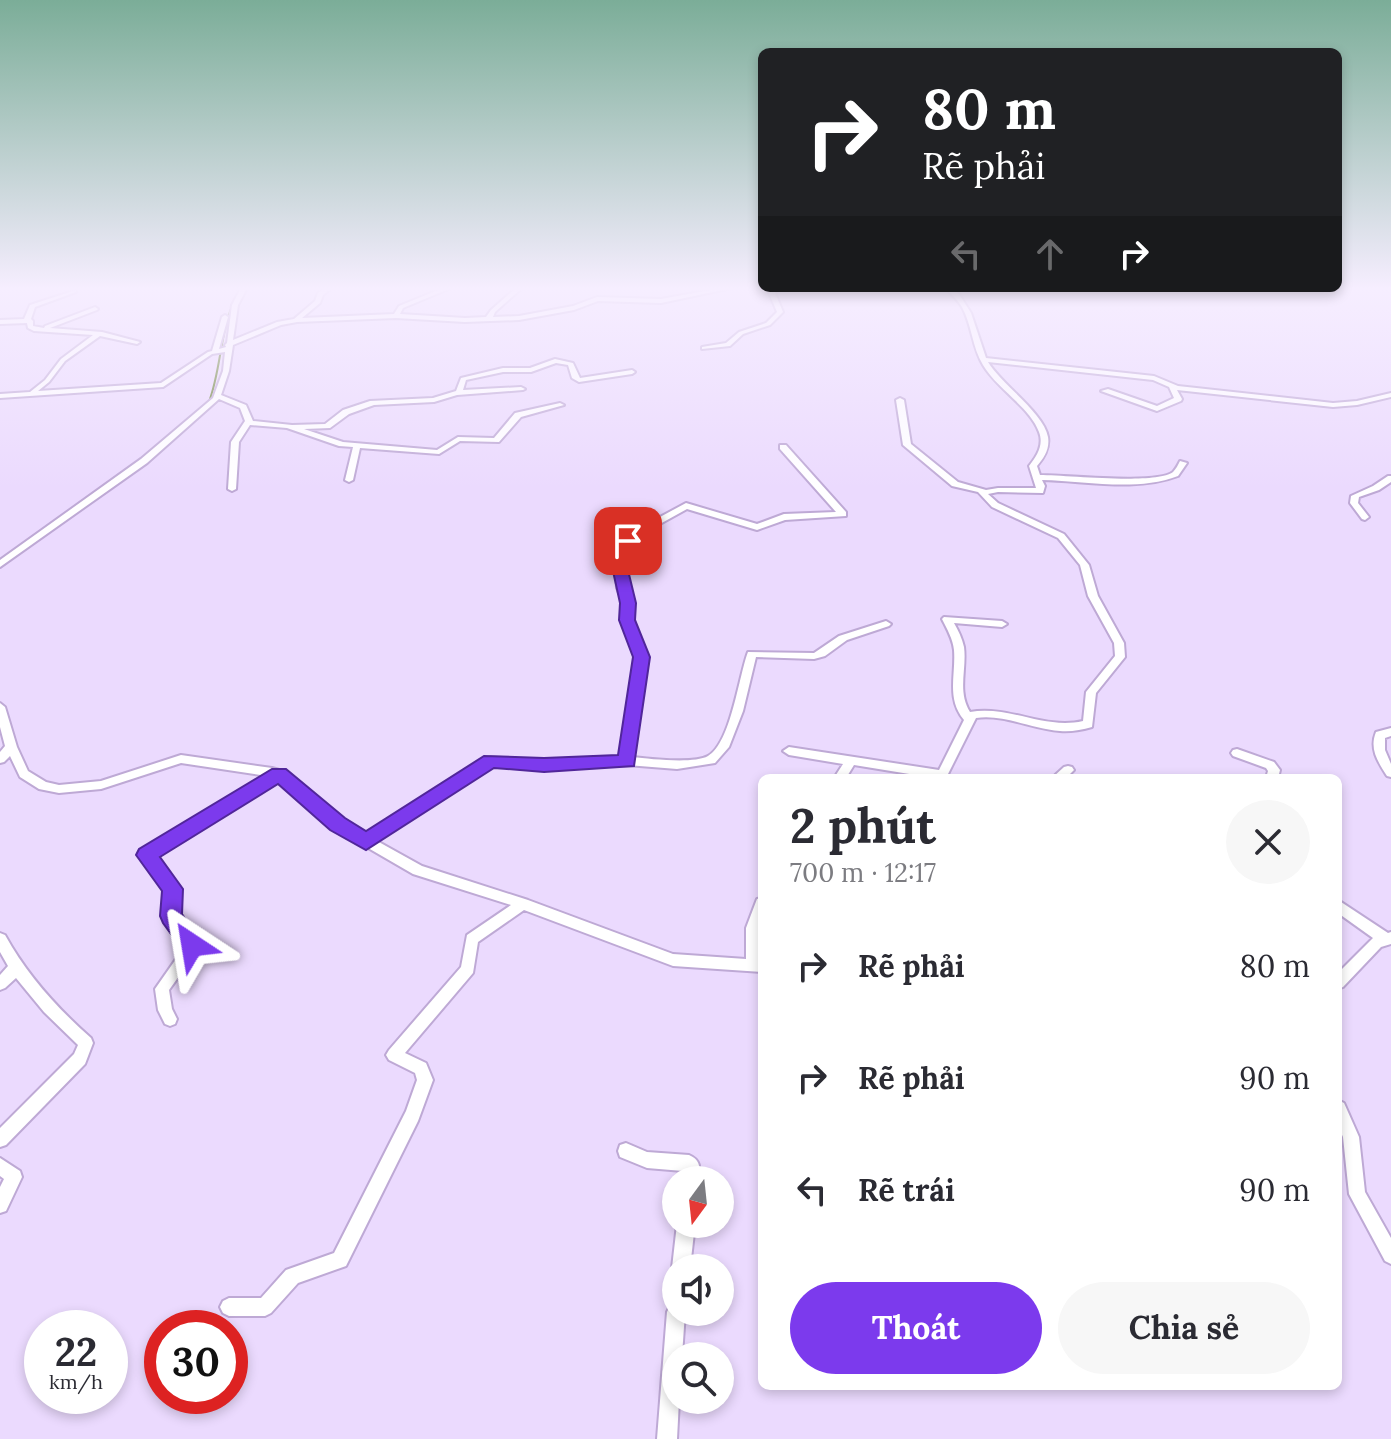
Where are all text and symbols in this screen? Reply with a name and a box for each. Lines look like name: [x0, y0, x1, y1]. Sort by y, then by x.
text: 80 m: [922, 73, 1056, 144]
icon: right: [790, 80, 894, 184]
text: Rẽ phải: [922, 143, 1045, 189]
icon: left: [944, 232, 988, 276]
icon: ahead: [1028, 232, 1072, 276]
icon: right: [1112, 232, 1156, 276]
pin: [594, 507, 662, 575]
icon: arrive: [606, 519, 650, 563]
text: 2 phút: [790, 795, 936, 856]
button: close: [1226, 800, 1310, 884]
text: 700 m · 12:17: [790, 856, 936, 889]
position arrow: [150, 903, 234, 987]
icon: right: [790, 944, 834, 988]
text: Rẽ phải: [858, 947, 965, 985]
text: 80 m: [1240, 947, 1310, 985]
icon: right: [790, 1056, 834, 1100]
text: Rẽ phải: [858, 1059, 965, 1097]
text: 90 m: [1239, 1059, 1310, 1097]
north arrow: [662, 1166, 734, 1238]
map controls: [662, 1166, 734, 1414]
icon: left: [790, 1168, 834, 1212]
text: Rẽ trái: [858, 1171, 955, 1209]
text: 90 m: [1239, 1171, 1310, 1209]
button: sound: [662, 1254, 734, 1326]
button: Thoát: [790, 1282, 1042, 1374]
button: Chia sẻ: [1058, 1282, 1310, 1374]
speed limit sign: 30: [144, 1310, 248, 1414]
text: 22: [55, 1326, 97, 1377]
button: search: [662, 1342, 734, 1414]
text: km/h: [49, 1369, 103, 1394]

